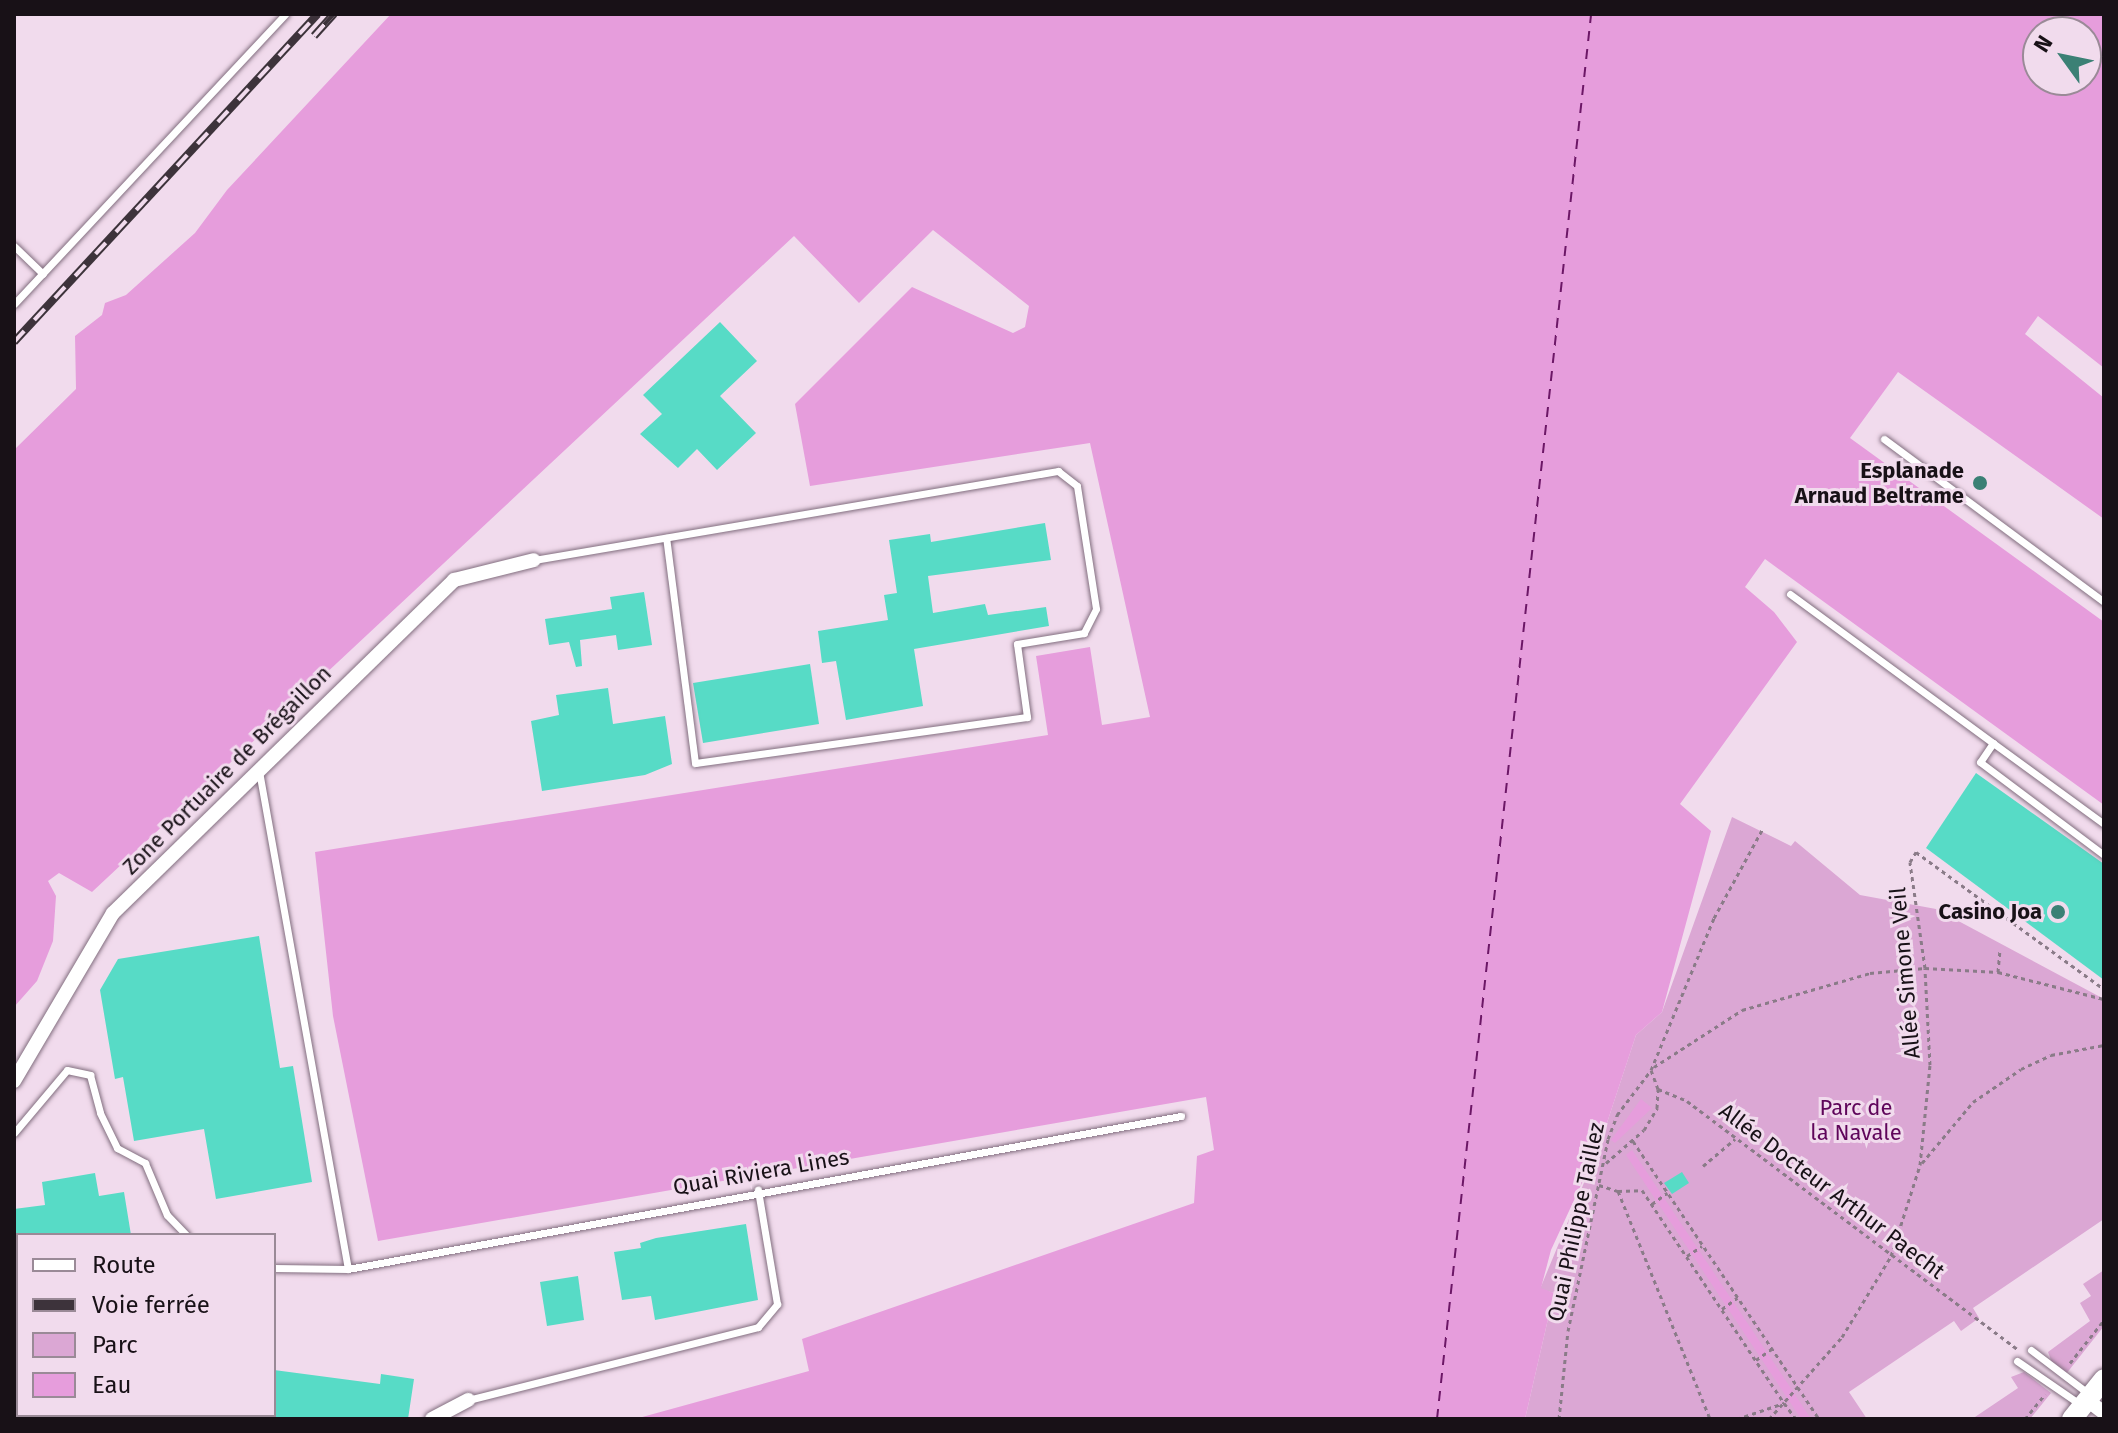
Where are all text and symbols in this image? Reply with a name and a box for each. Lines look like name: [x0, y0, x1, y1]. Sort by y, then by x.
north arrow: [2022, 16, 2102, 96]
text: N: [2028, 30, 2058, 57]
place label: Esplanade Arnaud Beltrame: [1795, 457, 1964, 508]
marker: Esplanade Arnaud Beltrame: [1971, 474, 1989, 492]
street label: Zone Portuaire de Brégaillon: [117, 660, 337, 880]
street label: Allée Simone Veil: [1884, 886, 1926, 1060]
place label: Casino Joa: [1938, 899, 2042, 925]
marker: Casino Joa: [2049, 903, 2067, 921]
park label: Parc de la Navale: [1810, 1094, 1902, 1146]
street label: Allée Docteur Arthur Paecht: [1714, 1098, 1950, 1284]
street label: Quai Philippe Taillez: [1542, 1120, 1610, 1324]
street label: Quai Riviera Lines: [671, 1144, 851, 1200]
legend: [16, 1233, 276, 1417]
text: Route: [92, 1251, 156, 1279]
text: Voie ferrée: [92, 1291, 210, 1319]
text: Parc: [92, 1331, 138, 1359]
text: Eau: [92, 1371, 132, 1399]

